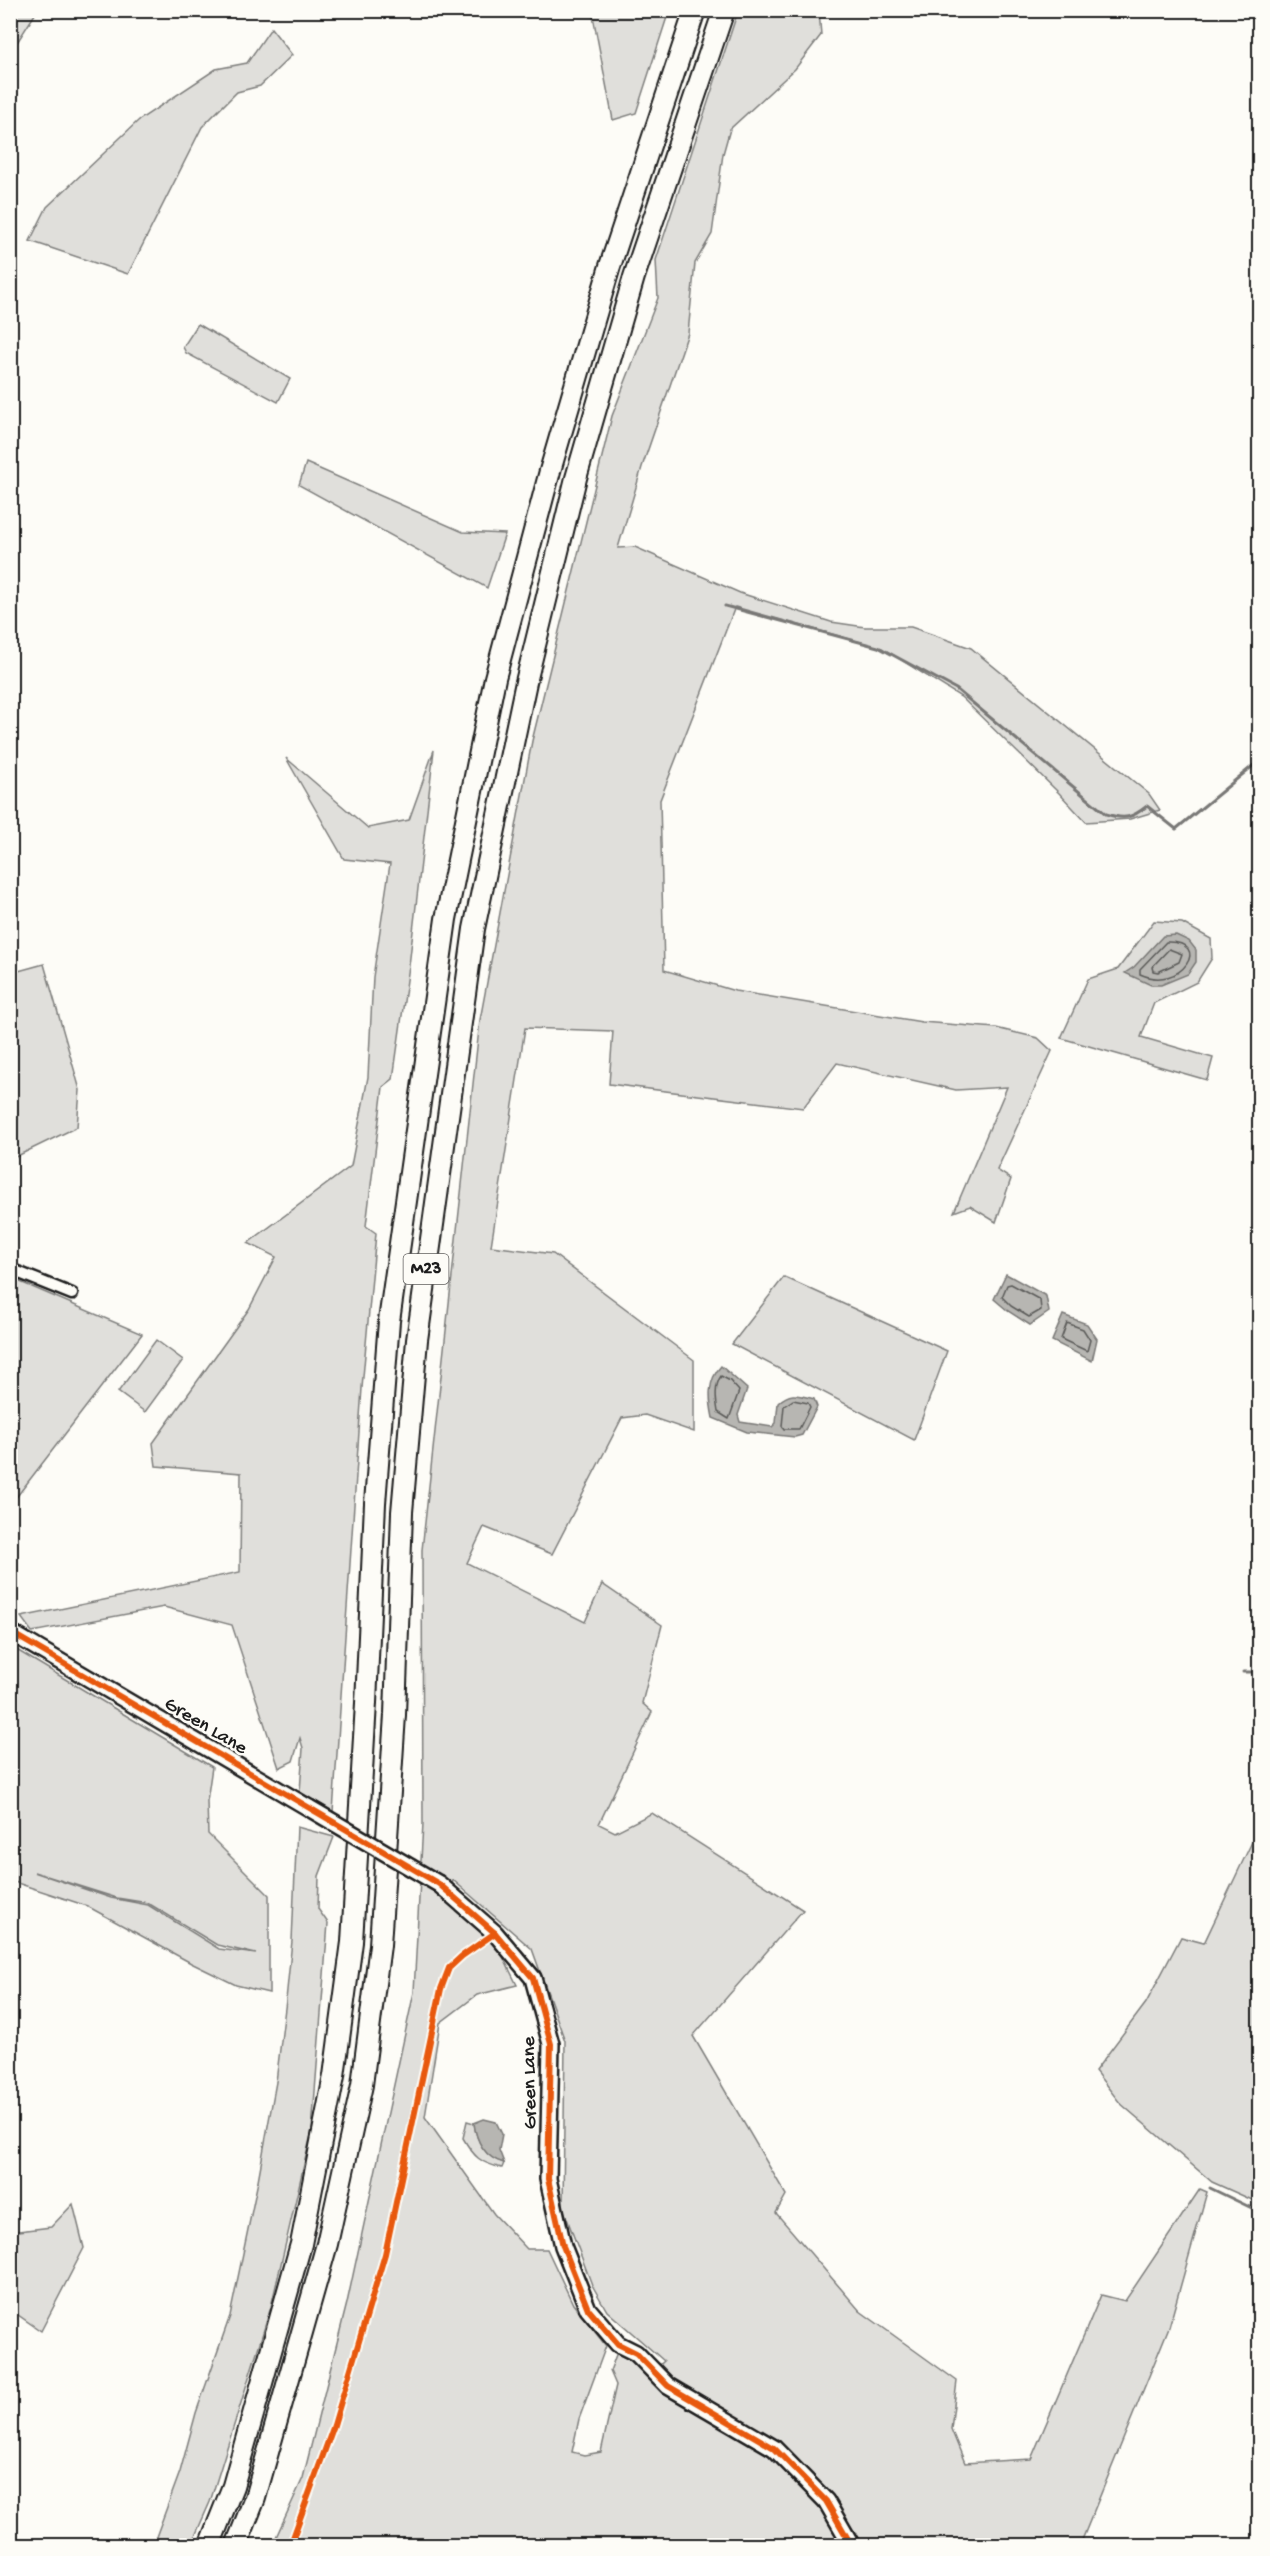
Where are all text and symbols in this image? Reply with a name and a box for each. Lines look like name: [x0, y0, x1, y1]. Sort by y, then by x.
road number: M23: [404, 1254, 448, 1284]
street label: Green Lane: [159, 1693, 251, 1761]
street label: Green Lane: [519, 2036, 543, 2130]

